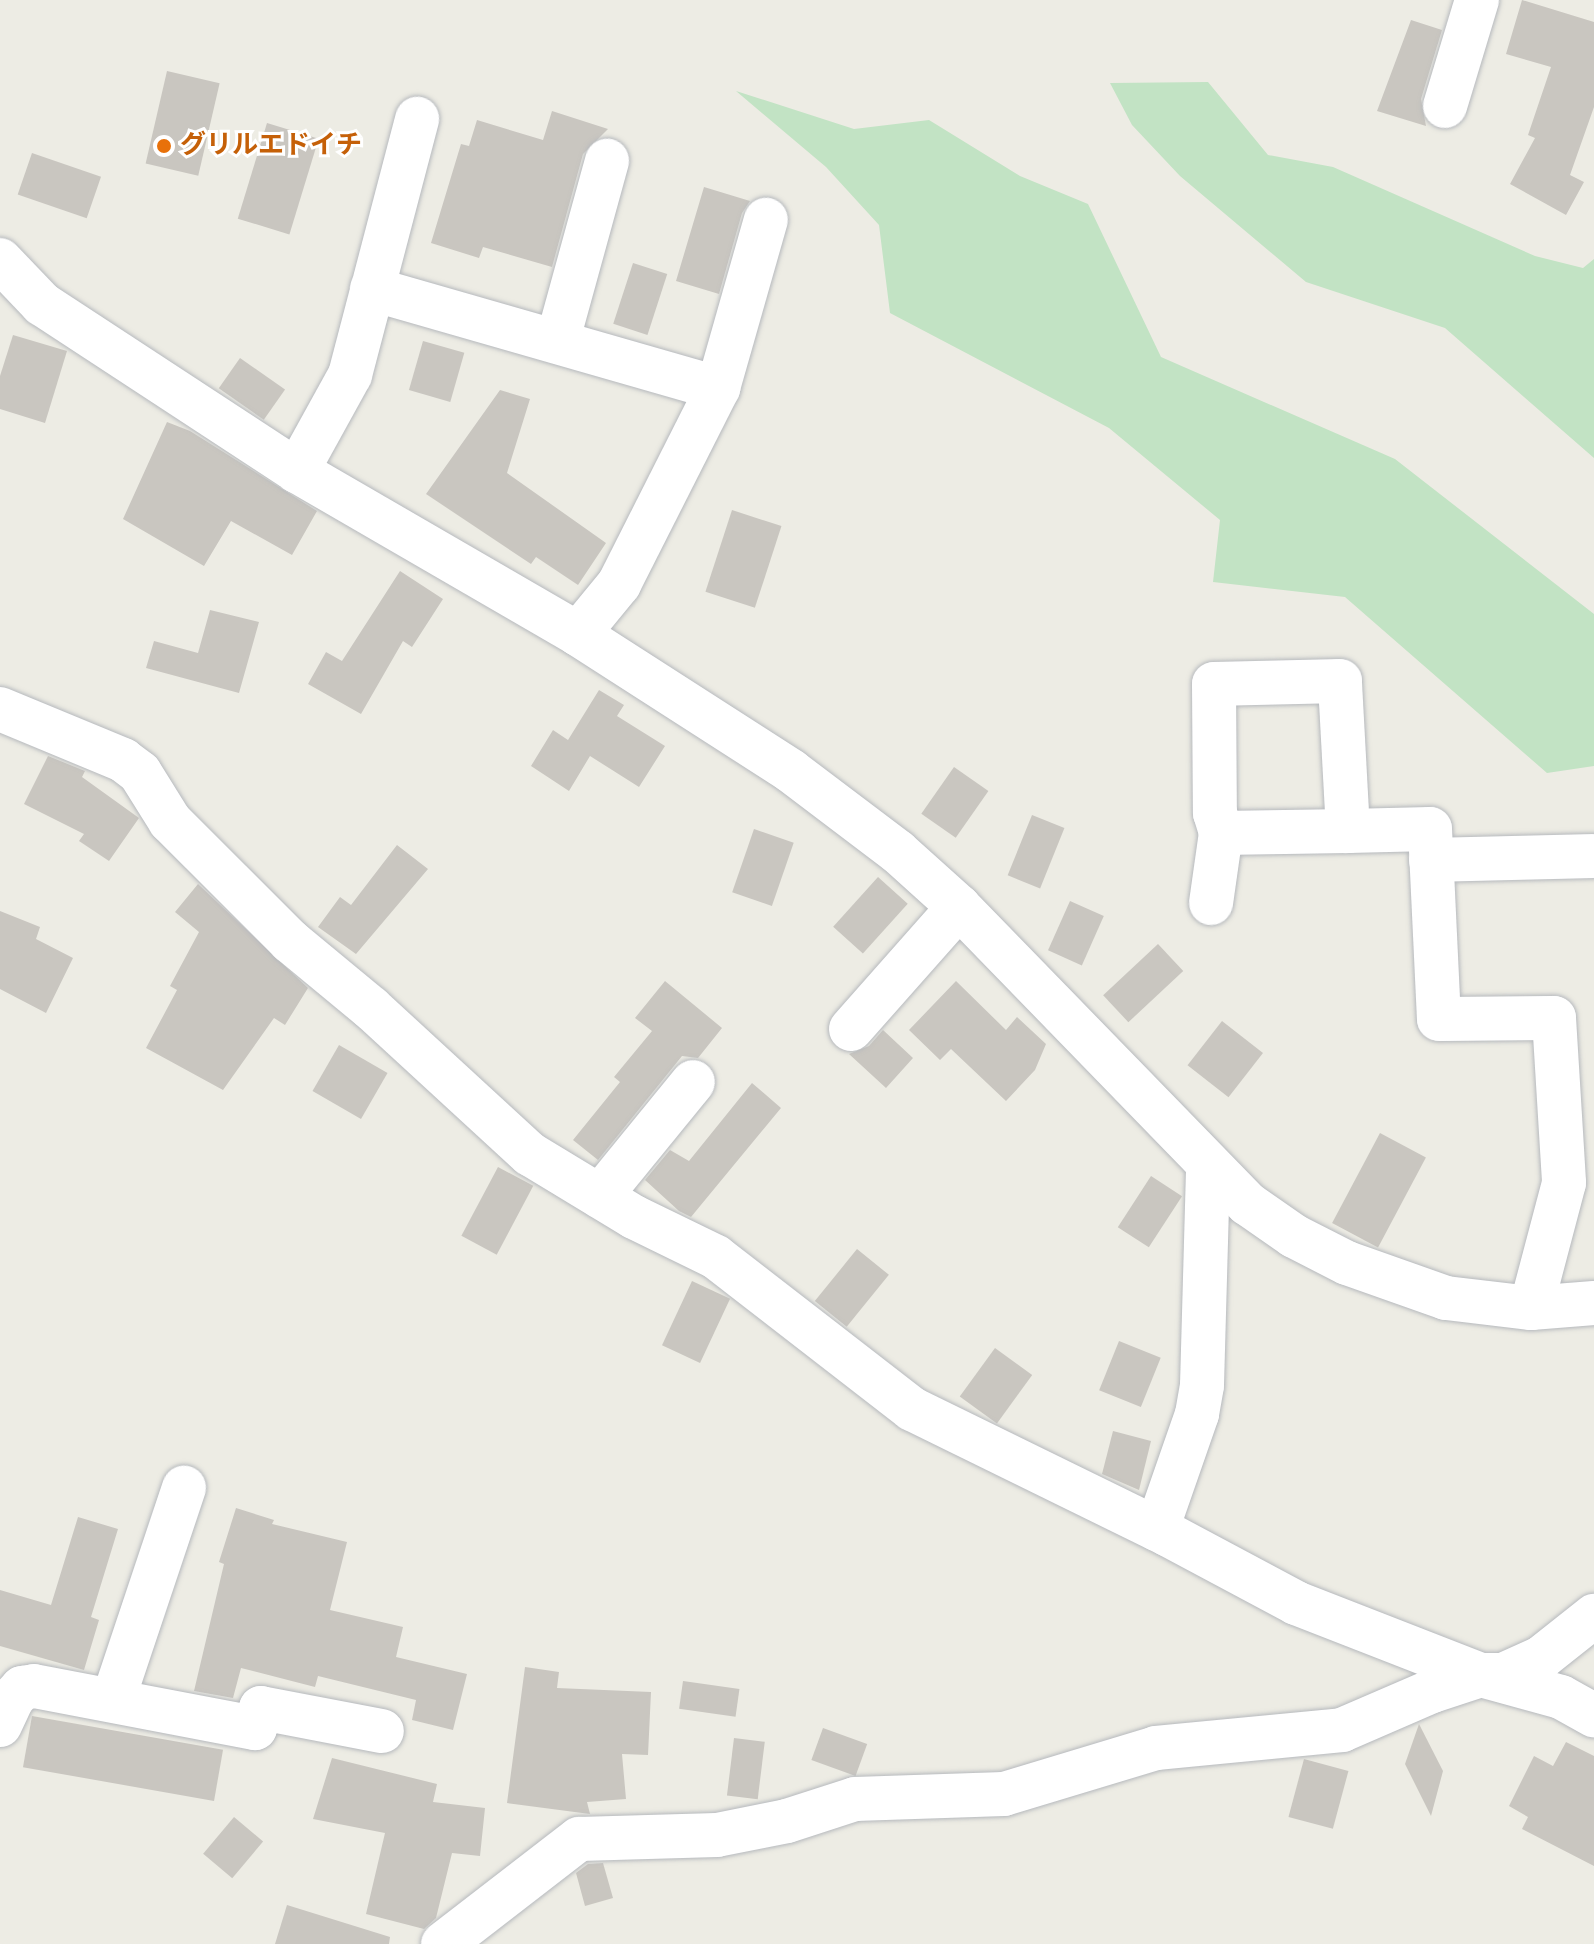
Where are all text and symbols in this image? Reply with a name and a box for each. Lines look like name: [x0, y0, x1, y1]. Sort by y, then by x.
place label: グリルエドイチ: [180, 130, 362, 162]
marker: グリルエドイチ: [155, 137, 173, 155]

